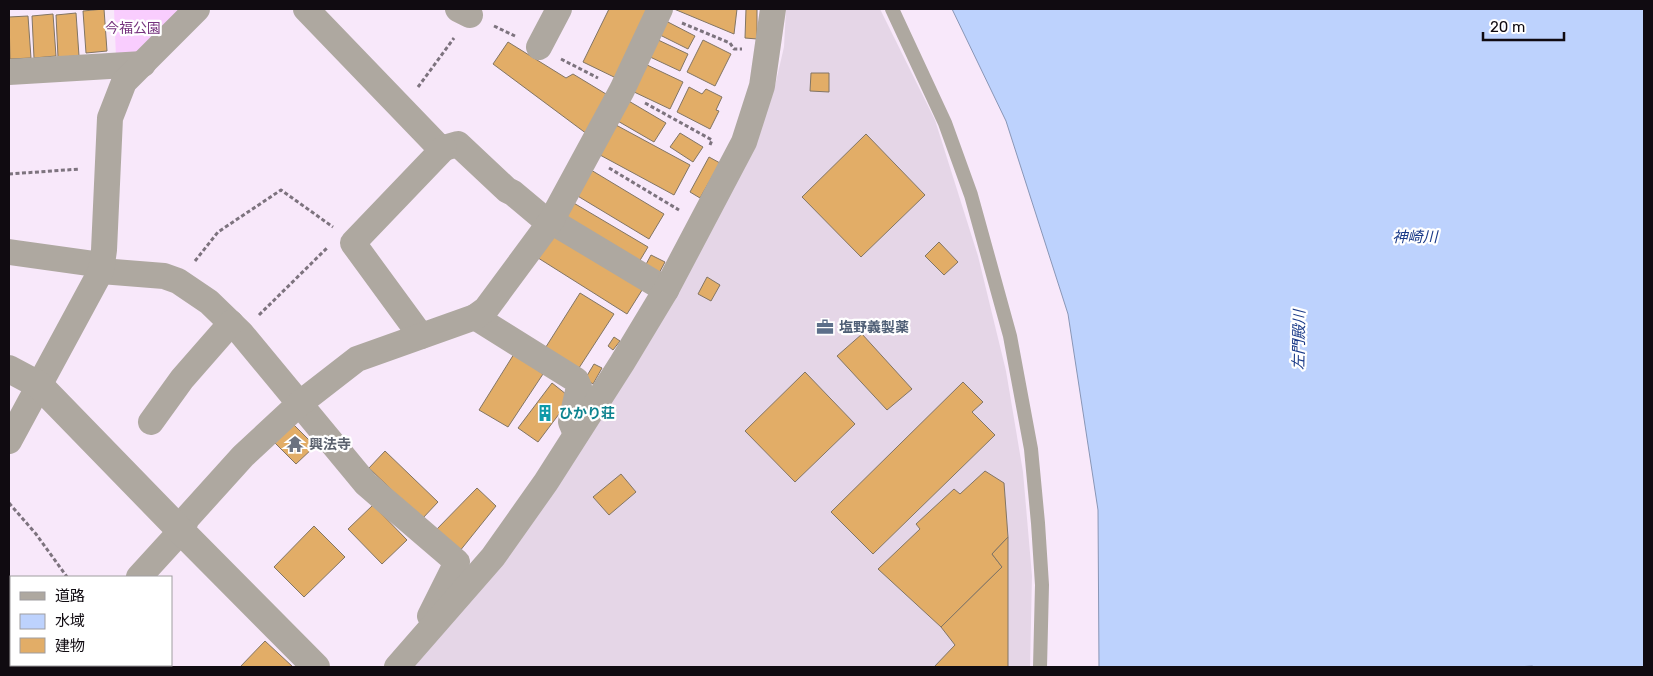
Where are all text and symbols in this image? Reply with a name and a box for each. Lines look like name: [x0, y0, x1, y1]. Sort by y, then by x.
scale bar: [1483, 10, 1564, 42]
text: 20 m: [1490, 18, 1525, 36]
park label: 今福公園: [105, 20, 161, 37]
water label: 神崎川: [1392, 228, 1439, 246]
water label: 左門殿川: [1289, 308, 1309, 370]
office icon: 塩野義製薬: [815, 317, 835, 337]
place label: 塩野義製薬: [839, 319, 909, 336]
building icon: ひかり荘: [535, 403, 555, 423]
place label: ひかり荘: [559, 405, 615, 422]
temple icon: 興法寺: [285, 434, 305, 454]
place label: 興法寺: [309, 436, 351, 453]
legend: [10, 576, 172, 666]
text: 道路: [55, 587, 85, 605]
text: 水域: [55, 612, 85, 630]
text: 建物: [55, 637, 85, 655]

